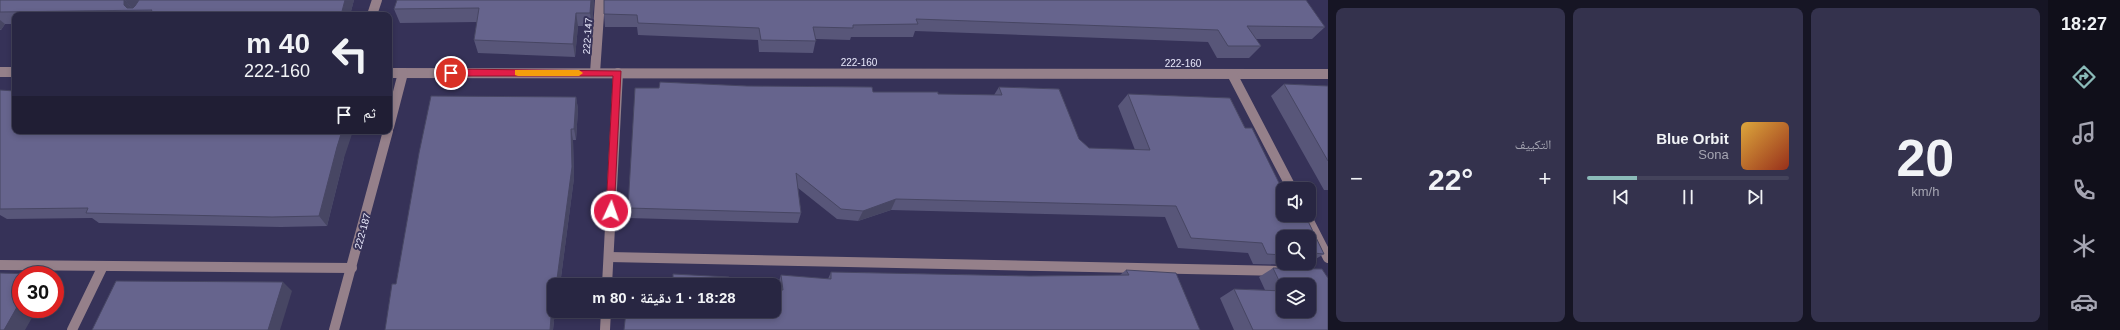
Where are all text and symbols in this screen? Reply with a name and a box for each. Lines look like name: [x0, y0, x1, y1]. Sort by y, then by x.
text: 18:27: [2061, 14, 2107, 34]
street label: 222-147: [581, 17, 594, 55]
text: 40 m: [246, 28, 310, 59]
icon: left: [324, 28, 376, 80]
pin: [434, 56, 468, 90]
street label: 222-160: [841, 57, 878, 68]
street label: 222-160: [1165, 58, 1202, 69]
text: 222-160: [244, 61, 310, 81]
icon: arrive: [440, 62, 462, 84]
icon: directions: [2070, 63, 2098, 91]
icon: arrive: [333, 104, 355, 126]
text: ثم: [363, 104, 376, 121]
icon: music: [2070, 119, 2098, 147]
text: 20: [1896, 129, 1954, 187]
text: Blue Orbit: [1656, 130, 1729, 147]
text: التكييف: [1515, 137, 1551, 152]
text: Sona: [1698, 147, 1729, 162]
text: 22°: [1428, 163, 1473, 196]
text: −: [1350, 166, 1363, 191]
text: +: [1538, 166, 1551, 191]
icon: phone: [2070, 176, 2098, 204]
map controls: [1276, 182, 1316, 318]
button: sound: [1276, 182, 1316, 222]
text: km/h: [1911, 184, 1939, 199]
icon: previous: [1610, 186, 1632, 208]
icon: pause: [1677, 186, 1699, 208]
icon: next: [1744, 186, 1766, 208]
position arrow: [590, 190, 632, 232]
street label: 222-187: [352, 212, 373, 250]
button: search: [1276, 230, 1316, 270]
icon: climate: [2070, 232, 2098, 260]
speed limit sign: 30: [12, 266, 64, 318]
button: layers: [1276, 278, 1316, 318]
icon: car: [2070, 288, 2098, 316]
text: 18:28 · 1 دقيقة · 80 m: [592, 289, 736, 306]

